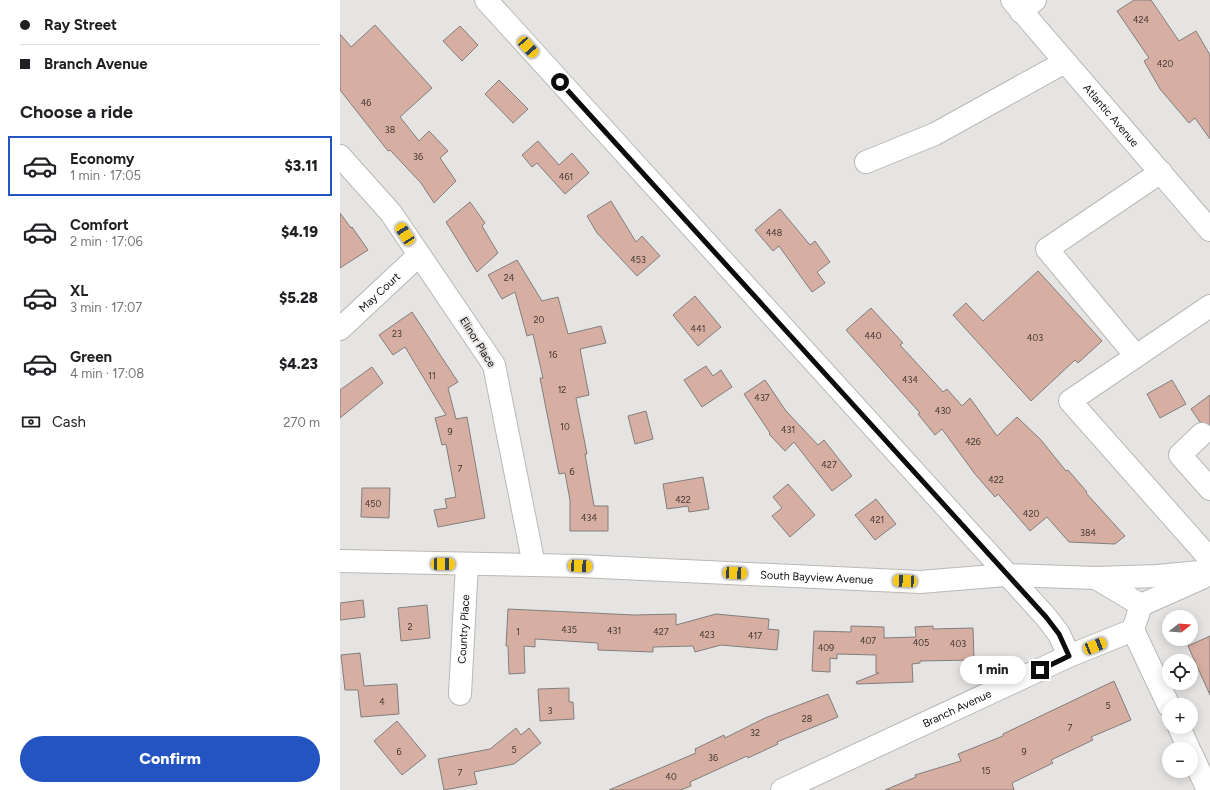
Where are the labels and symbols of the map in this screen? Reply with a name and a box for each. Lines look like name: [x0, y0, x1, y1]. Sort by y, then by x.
house number: 424: [1133, 14, 1150, 25]
car: [516, 34, 540, 60]
house number: 420: [1157, 58, 1173, 69]
route start: [551, 73, 569, 91]
street label: Atlantic Avenue: [1080, 82, 1141, 149]
house number: 46: [361, 97, 371, 108]
house number: 38: [385, 124, 396, 135]
house number: 36: [413, 151, 423, 162]
house number: 461: [559, 171, 573, 182]
car: [393, 221, 417, 247]
house number: 448: [766, 227, 783, 238]
house number: 453: [630, 254, 646, 265]
street label: May Court: [356, 270, 403, 315]
house number: 24: [504, 272, 515, 283]
house number: 20: [534, 314, 545, 325]
street label: Elinor Place: [457, 315, 498, 370]
house number: 441: [691, 323, 705, 334]
house number: 23: [392, 328, 402, 339]
house number: 440: [865, 330, 882, 341]
house number: 403: [1027, 332, 1043, 343]
house number: 16: [549, 349, 557, 360]
house number: 11: [428, 370, 436, 381]
house number: 434: [902, 374, 918, 385]
house number: 12: [558, 384, 566, 395]
house number: 437: [754, 392, 770, 403]
house number: 430: [935, 405, 951, 416]
house number: 10: [560, 421, 570, 432]
house number: 431: [781, 424, 795, 435]
house number: 9: [447, 426, 453, 437]
house number: 426: [965, 436, 981, 447]
house number: 427: [821, 459, 837, 470]
house number: 7: [458, 463, 463, 474]
house number: 6: [569, 466, 575, 477]
house number: 422: [988, 474, 1004, 485]
house number: 422: [675, 494, 691, 505]
house number: 450: [365, 498, 381, 509]
house number: 420: [1023, 508, 1039, 519]
house number: 434: [581, 512, 597, 523]
house number: 421: [870, 514, 884, 525]
house number: 384: [1080, 527, 1096, 538]
car: [431, 558, 455, 570]
car: [568, 559, 592, 573]
car: [723, 566, 747, 580]
street label: South Bayview Avenue: [760, 568, 873, 587]
car: [893, 574, 917, 588]
street label: Country Place: [456, 594, 472, 664]
north arrow: [1162, 610, 1198, 646]
house number: 2: [407, 621, 413, 632]
house number: 435: [561, 624, 577, 635]
house number: 431: [607, 625, 621, 636]
house number: 1: [516, 626, 520, 637]
house number: 427: [653, 626, 669, 637]
house number: 423: [699, 629, 715, 640]
house number: 417: [748, 630, 762, 641]
house number: 407: [860, 635, 876, 646]
car: [1082, 636, 1108, 656]
house number: 405: [913, 637, 929, 648]
house number: 403: [950, 638, 966, 649]
house number: 409: [818, 642, 834, 653]
callout: 1 min: [960, 656, 1026, 684]
route end: [1031, 661, 1049, 679]
street label: Branch Avenue: [921, 687, 993, 730]
house number: 4: [379, 696, 385, 707]
house number: 5: [1105, 700, 1111, 711]
house number: 3: [548, 705, 553, 716]
house number: 28: [802, 713, 813, 724]
house number: 7: [1068, 722, 1073, 733]
house number: 32: [750, 727, 760, 738]
house number: 5: [511, 744, 517, 755]
house number: 6: [396, 746, 402, 757]
house number: 9: [1021, 746, 1027, 757]
house number: 36: [708, 752, 718, 763]
house number: 15: [982, 765, 990, 776]
house number: 7: [458, 767, 463, 778]
house number: 40: [665, 771, 677, 782]

